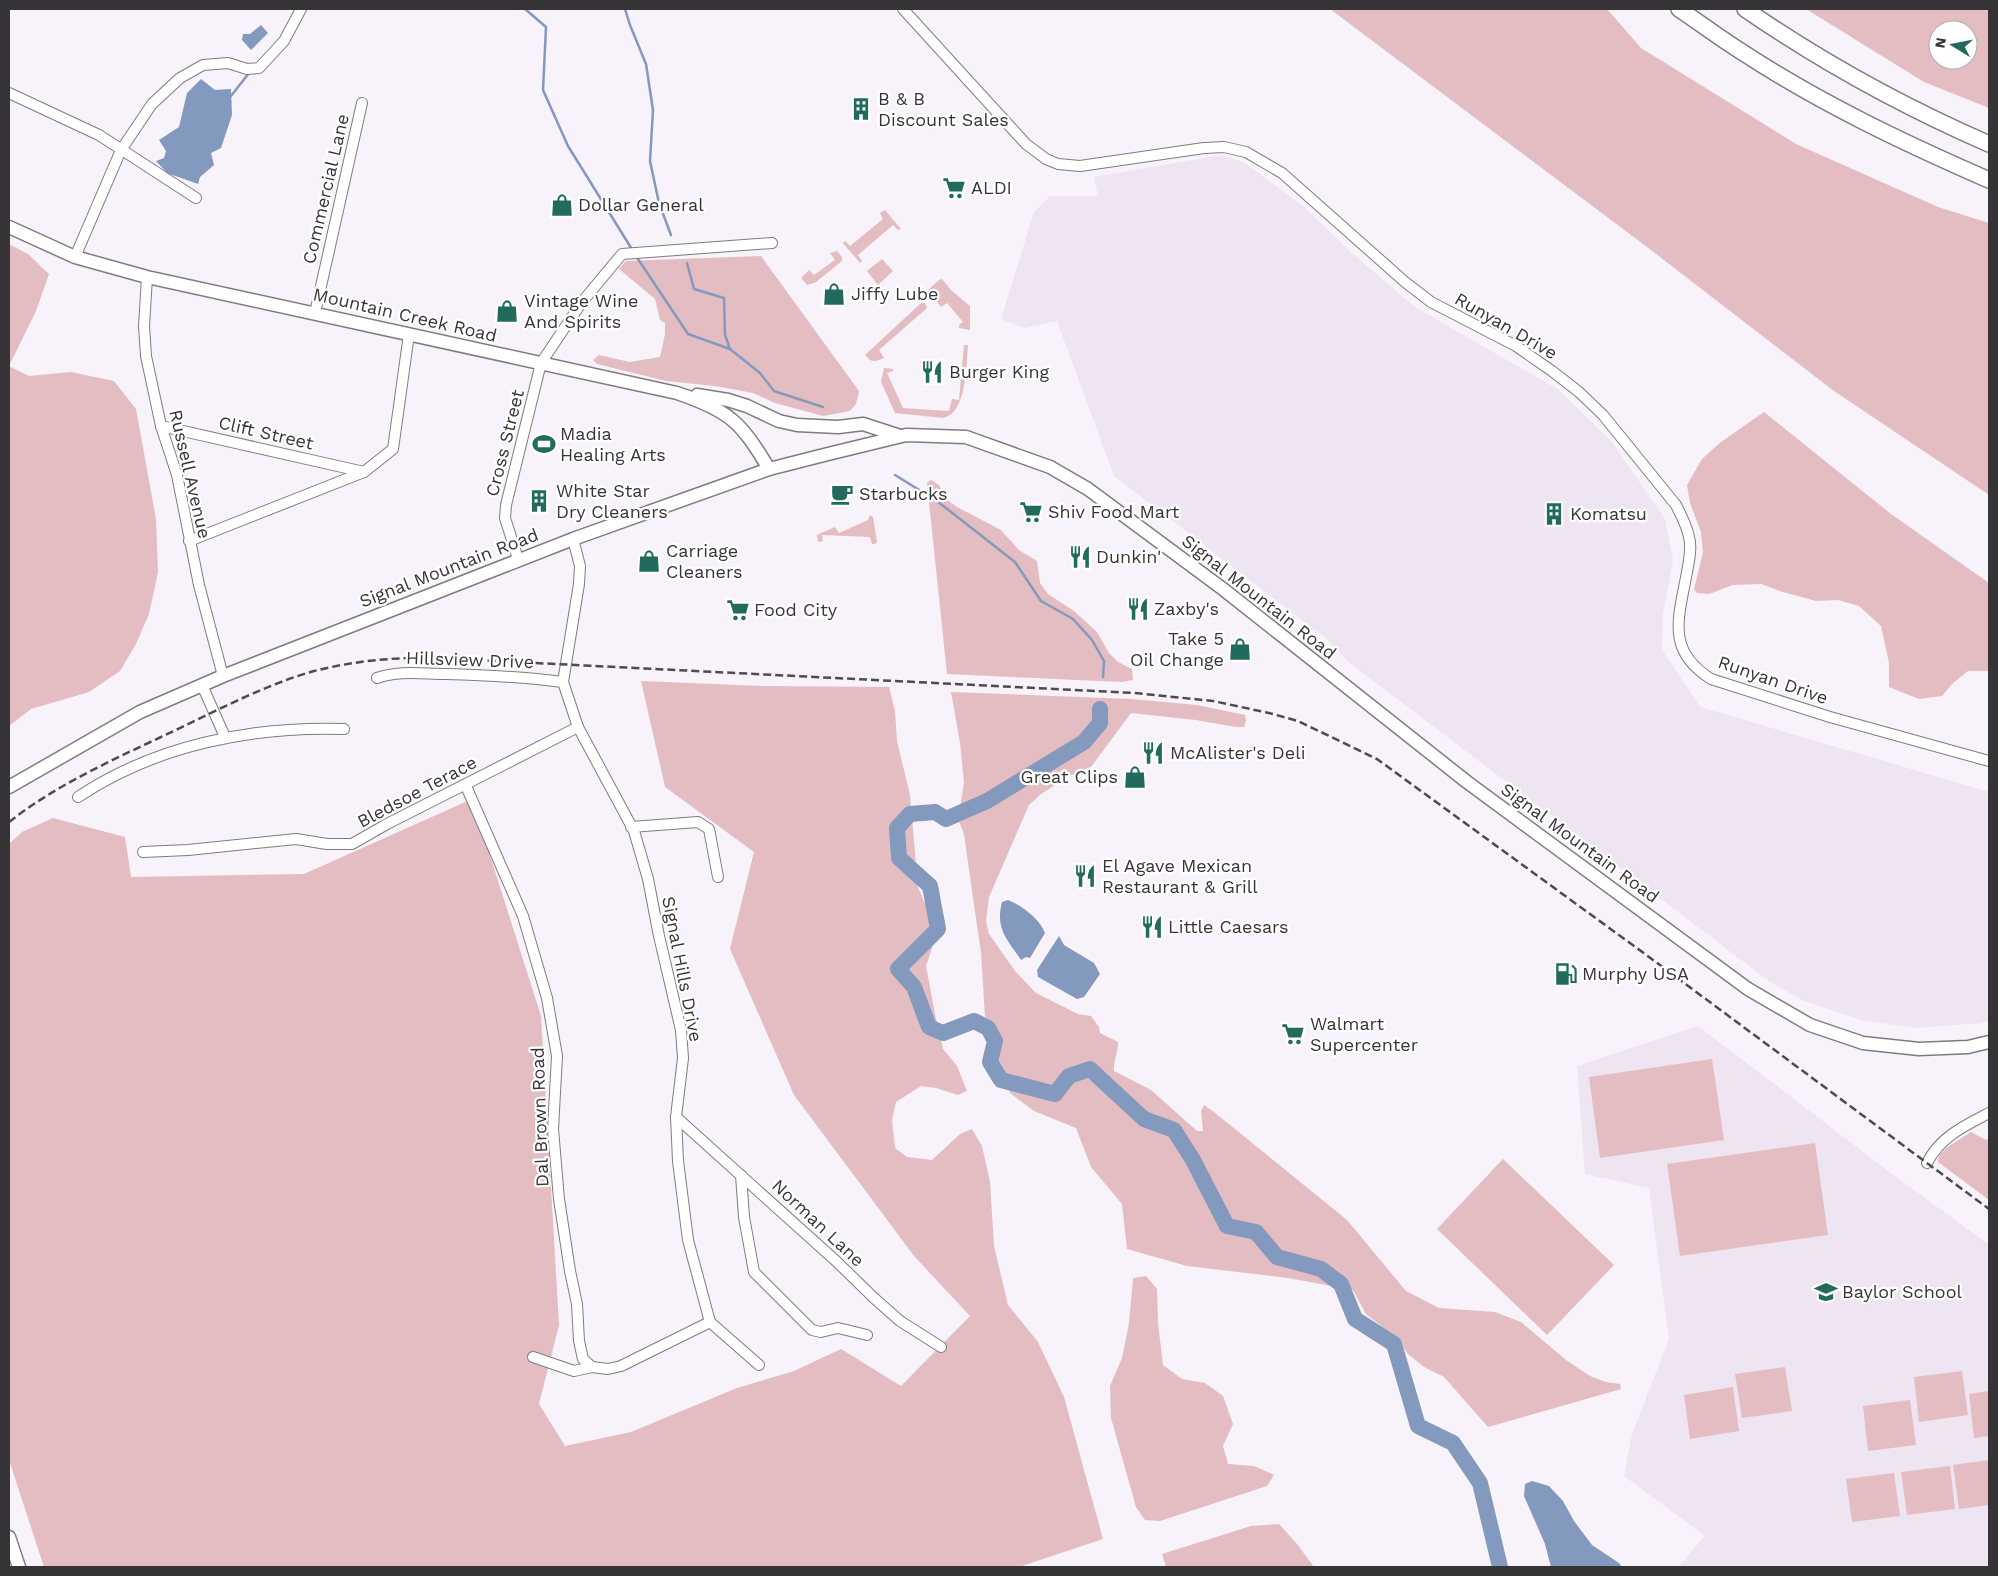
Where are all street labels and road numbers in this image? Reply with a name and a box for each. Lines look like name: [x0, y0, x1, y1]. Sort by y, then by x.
street label: Commercial Lane: [298, 112, 353, 266]
street label: Mountain Creek Road: [311, 283, 499, 346]
street label: Runyan Drive: [1451, 288, 1561, 363]
street label: Cross Street: [481, 387, 528, 499]
street label: Russell Avenue: [165, 407, 216, 540]
street label: Clift Street: [217, 411, 316, 454]
street label: Signal Mountain Road: [356, 524, 541, 611]
street label: Signal Mountain Road: [1178, 530, 1341, 663]
street label: Hillsview Drive: [406, 647, 534, 672]
street label: Runyan Drive: [1715, 651, 1831, 708]
street label: Bledsoe Terace: [353, 751, 480, 832]
street label: Signal Mountain Road: [1497, 778, 1663, 907]
street label: Signal Hills Drive: [658, 894, 707, 1043]
street label: Dal Brown Road: [527, 1047, 552, 1187]
street label: Norman Lane: [768, 1175, 869, 1271]

